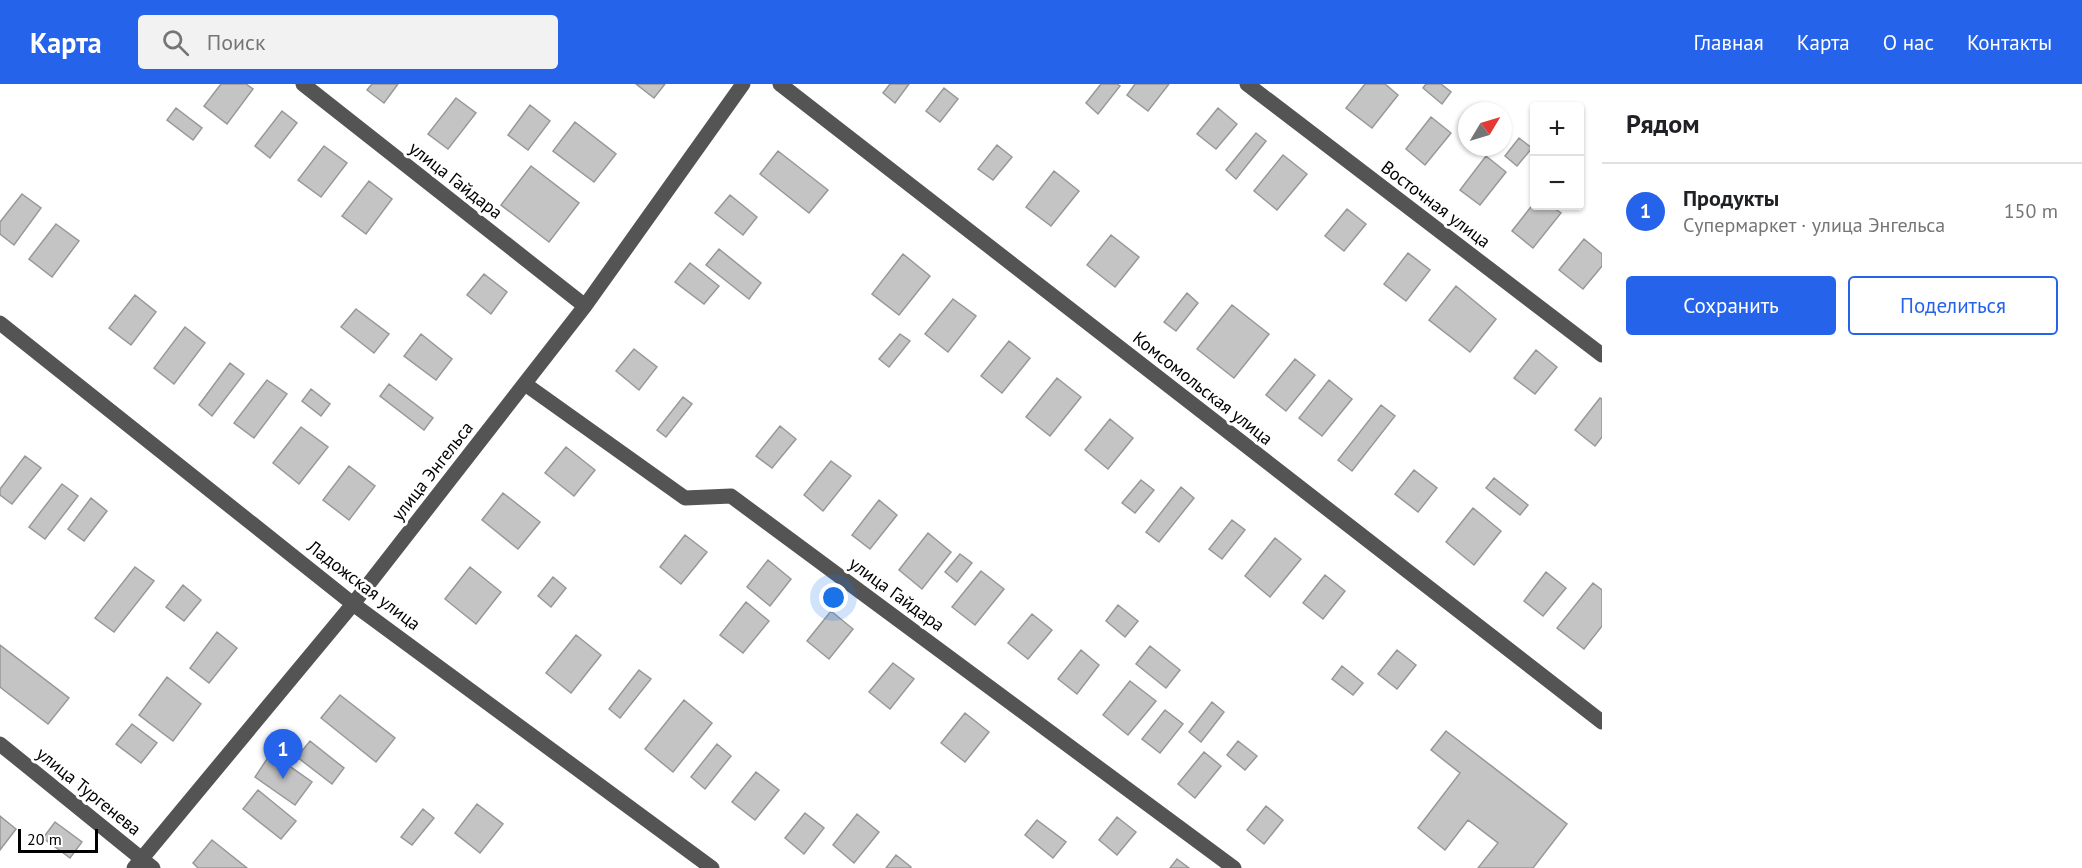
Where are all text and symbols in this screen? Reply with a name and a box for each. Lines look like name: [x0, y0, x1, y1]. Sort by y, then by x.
search box: [138, 15, 558, 69]
text: Карта: [30, 24, 102, 61]
icon: search: [159, 26, 192, 59]
text: Поиск: [207, 28, 266, 56]
text: Главная: [1693, 29, 1764, 56]
text: Карта: [1797, 29, 1850, 56]
text: О нас: [1883, 29, 1934, 56]
text: Контакты: [1967, 29, 2052, 56]
north arrow: [1458, 102, 1512, 156]
map controls: [1530, 102, 1584, 210]
button: +: [1530, 102, 1584, 156]
text: Рядом: [1626, 107, 1700, 140]
street label: улица Гайдара: [405, 136, 507, 224]
street label: Восточная улица: [1377, 155, 1495, 253]
button: −: [1530, 156, 1584, 210]
text: Продукты: [1683, 184, 1779, 212]
text: 1: [1640, 198, 1651, 224]
text: 150 m: [2004, 198, 2058, 224]
text: Супермаркет · улица Энгельса: [1683, 212, 1945, 238]
button: Сохранить: [1626, 276, 1836, 335]
button: Поделиться: [1848, 276, 2058, 335]
street label: Комсомольская улица: [1128, 326, 1278, 450]
street label: улица Энгельса: [386, 417, 478, 525]
street label: Ладожская улица: [302, 534, 425, 635]
street label: улица Гайдара: [845, 552, 949, 636]
your location: [819, 583, 848, 612]
pin: 1: [264, 730, 302, 779]
street label: улица Тургенева: [32, 742, 146, 840]
scale bar: [18, 826, 98, 854]
text: 20 m: [27, 829, 62, 849]

